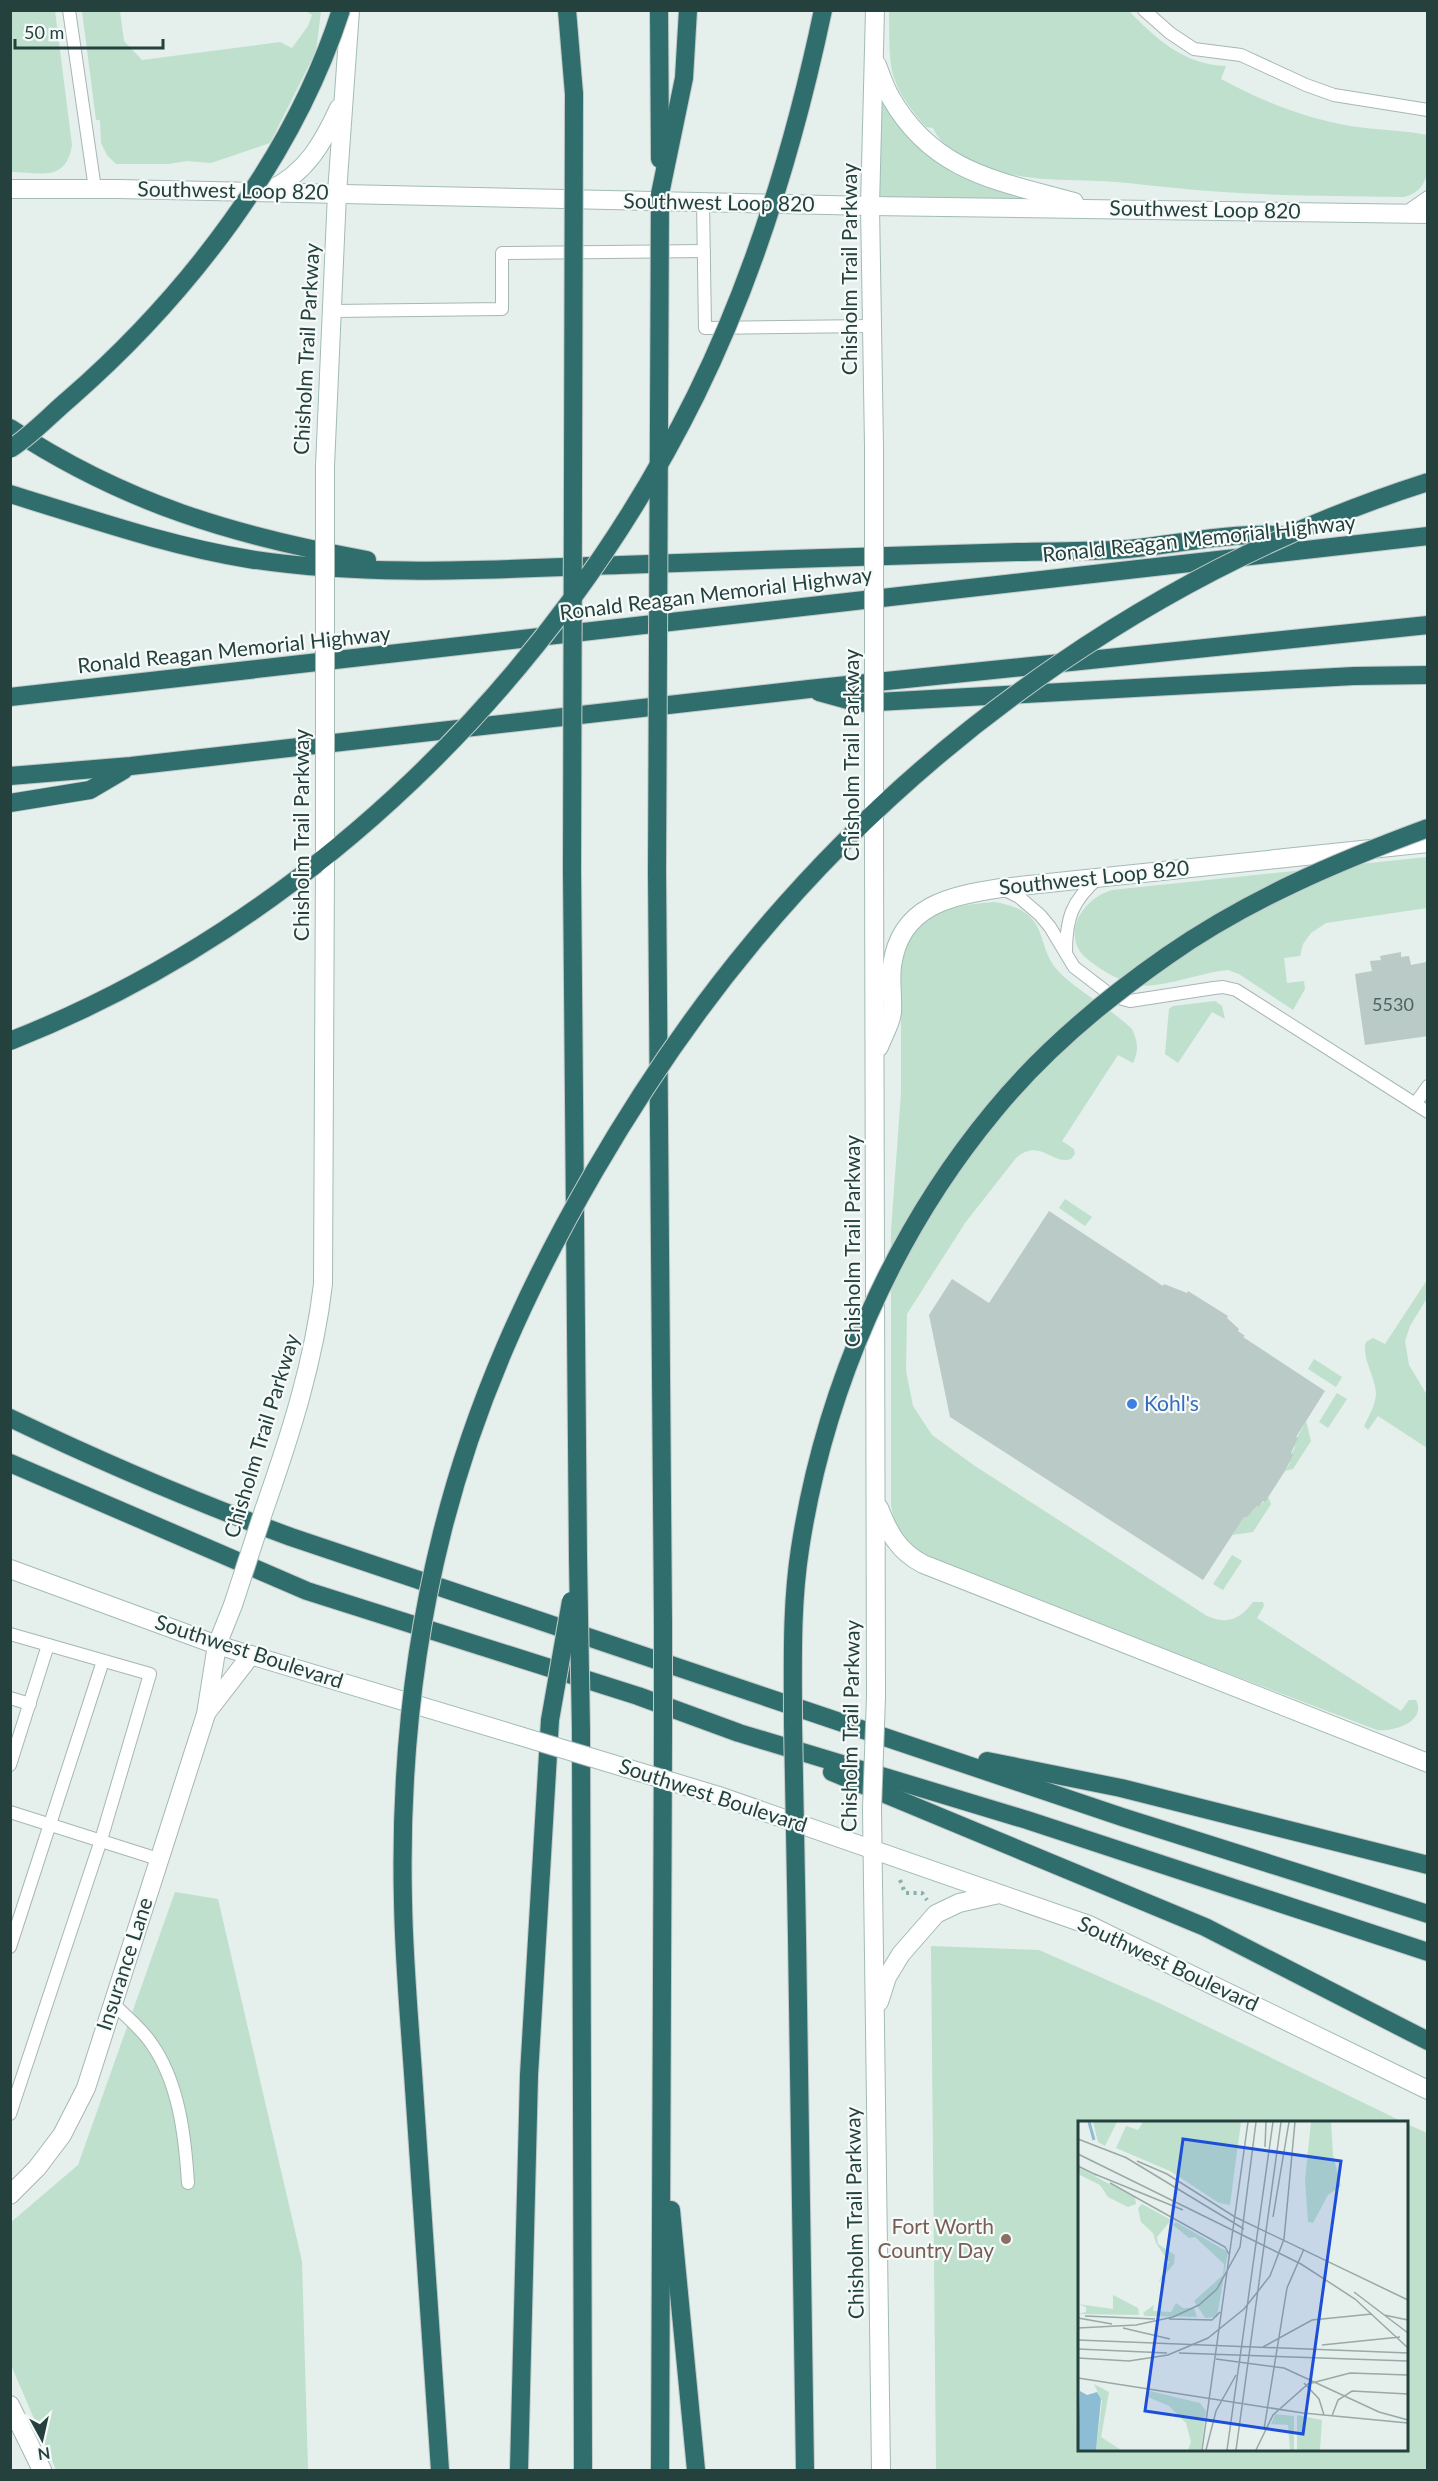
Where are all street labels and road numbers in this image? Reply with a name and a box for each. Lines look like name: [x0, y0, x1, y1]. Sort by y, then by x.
street label: Chisholm Trail Parkway: [836, 163, 861, 375]
street label: Southwest Loop 820: [137, 175, 329, 204]
street label: Southwest Loop 820: [623, 187, 815, 216]
street label: Southwest Loop 820: [1109, 194, 1301, 223]
street label: Chisholm Trail Parkway: [287, 242, 324, 456]
street label: Ronald Reagan Memorial Highway: [1041, 509, 1357, 566]
street label: Ronald Reagan Memorial Highway: [558, 561, 874, 624]
street label: Ronald Reagan Memorial Highway: [76, 620, 392, 677]
street label: Chisholm Trail Parkway: [838, 649, 863, 861]
street label: Chisholm Trail Parkway: [288, 729, 313, 941]
street label: Southwest Loop 820: [998, 854, 1190, 899]
street label: Chisholm Trail Parkway: [839, 1135, 864, 1347]
street label: Chisholm Trail Parkway: [218, 1330, 304, 1541]
street label: Southwest Boulevard: [152, 1608, 347, 1693]
street label: Chisholm Trail Parkway: [835, 1619, 864, 1832]
street label: Southwest Boulevard: [616, 1752, 811, 1837]
street label: Insurance Lane: [90, 1894, 157, 2033]
street label: Southwest Boulevard: [1074, 1910, 1263, 2015]
street label: Chisholm Trail Parkway: [839, 2107, 868, 2319]

